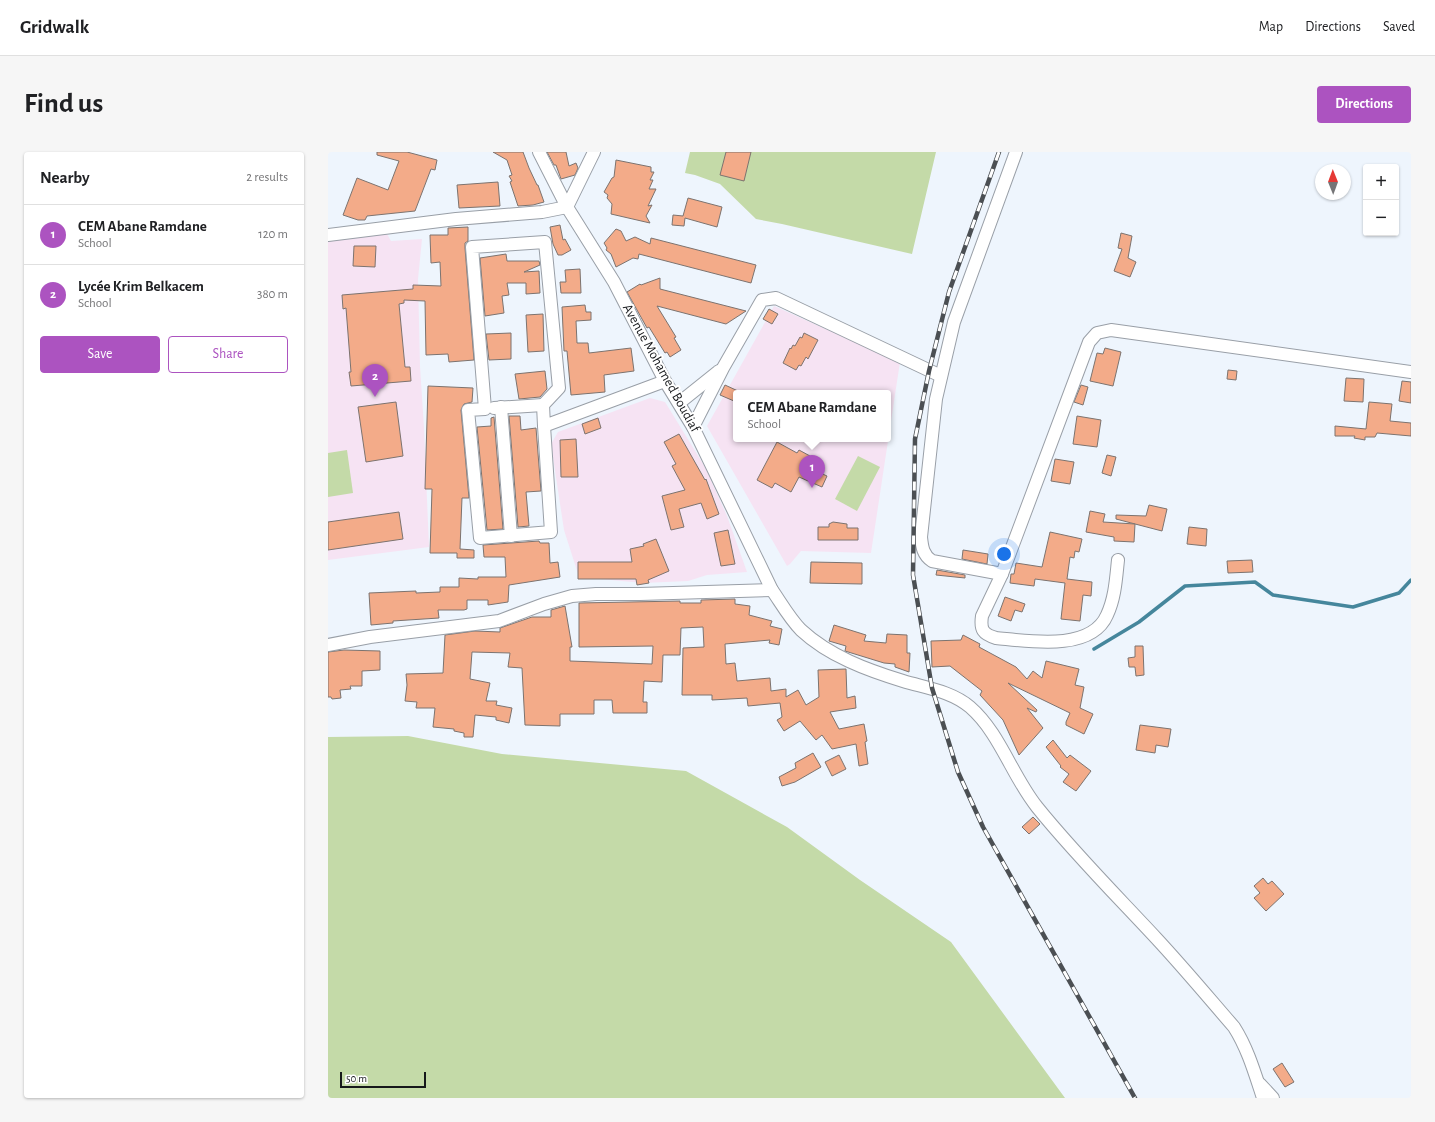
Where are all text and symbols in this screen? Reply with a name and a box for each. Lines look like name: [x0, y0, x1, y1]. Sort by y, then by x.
text: Gridwalk: [20, 18, 89, 37]
text: Map: [1259, 20, 1283, 34]
text: Directions: [1305, 20, 1361, 34]
text: Saved: [1383, 20, 1415, 34]
button: Directions: [1317, 86, 1411, 123]
text: Find us: [24, 90, 103, 118]
north arrow: [1315, 164, 1351, 200]
map controls: [1363, 164, 1399, 236]
button: +: [1363, 164, 1399, 200]
text: Nearby: [40, 169, 90, 186]
text: 2 results: [246, 171, 288, 184]
button: −: [1363, 200, 1399, 236]
text: CEM Abane Ramdane: [78, 219, 207, 234]
text: 1: [51, 228, 55, 241]
text: 120 m: [258, 228, 288, 241]
text: School: [78, 237, 112, 250]
text: Lycée Krim Belkacem: [78, 279, 204, 294]
text: 2: [50, 288, 56, 301]
text: 380 m: [257, 288, 288, 301]
text: School: [78, 297, 112, 310]
street label: Avenue Mohamed Boudiaf: [620, 302, 702, 435]
button: Save: [40, 336, 160, 373]
button: Share: [168, 336, 288, 373]
pin: 2: [362, 364, 388, 397]
popup: [733, 390, 891, 442]
text: CEM Abane Ramdane: [748, 400, 876, 415]
text: School: [748, 418, 781, 431]
pin: 1: [799, 455, 825, 488]
your location: [994, 544, 1014, 564]
scale bar: [340, 1070, 426, 1089]
text: 50 m: [346, 1073, 367, 1084]

